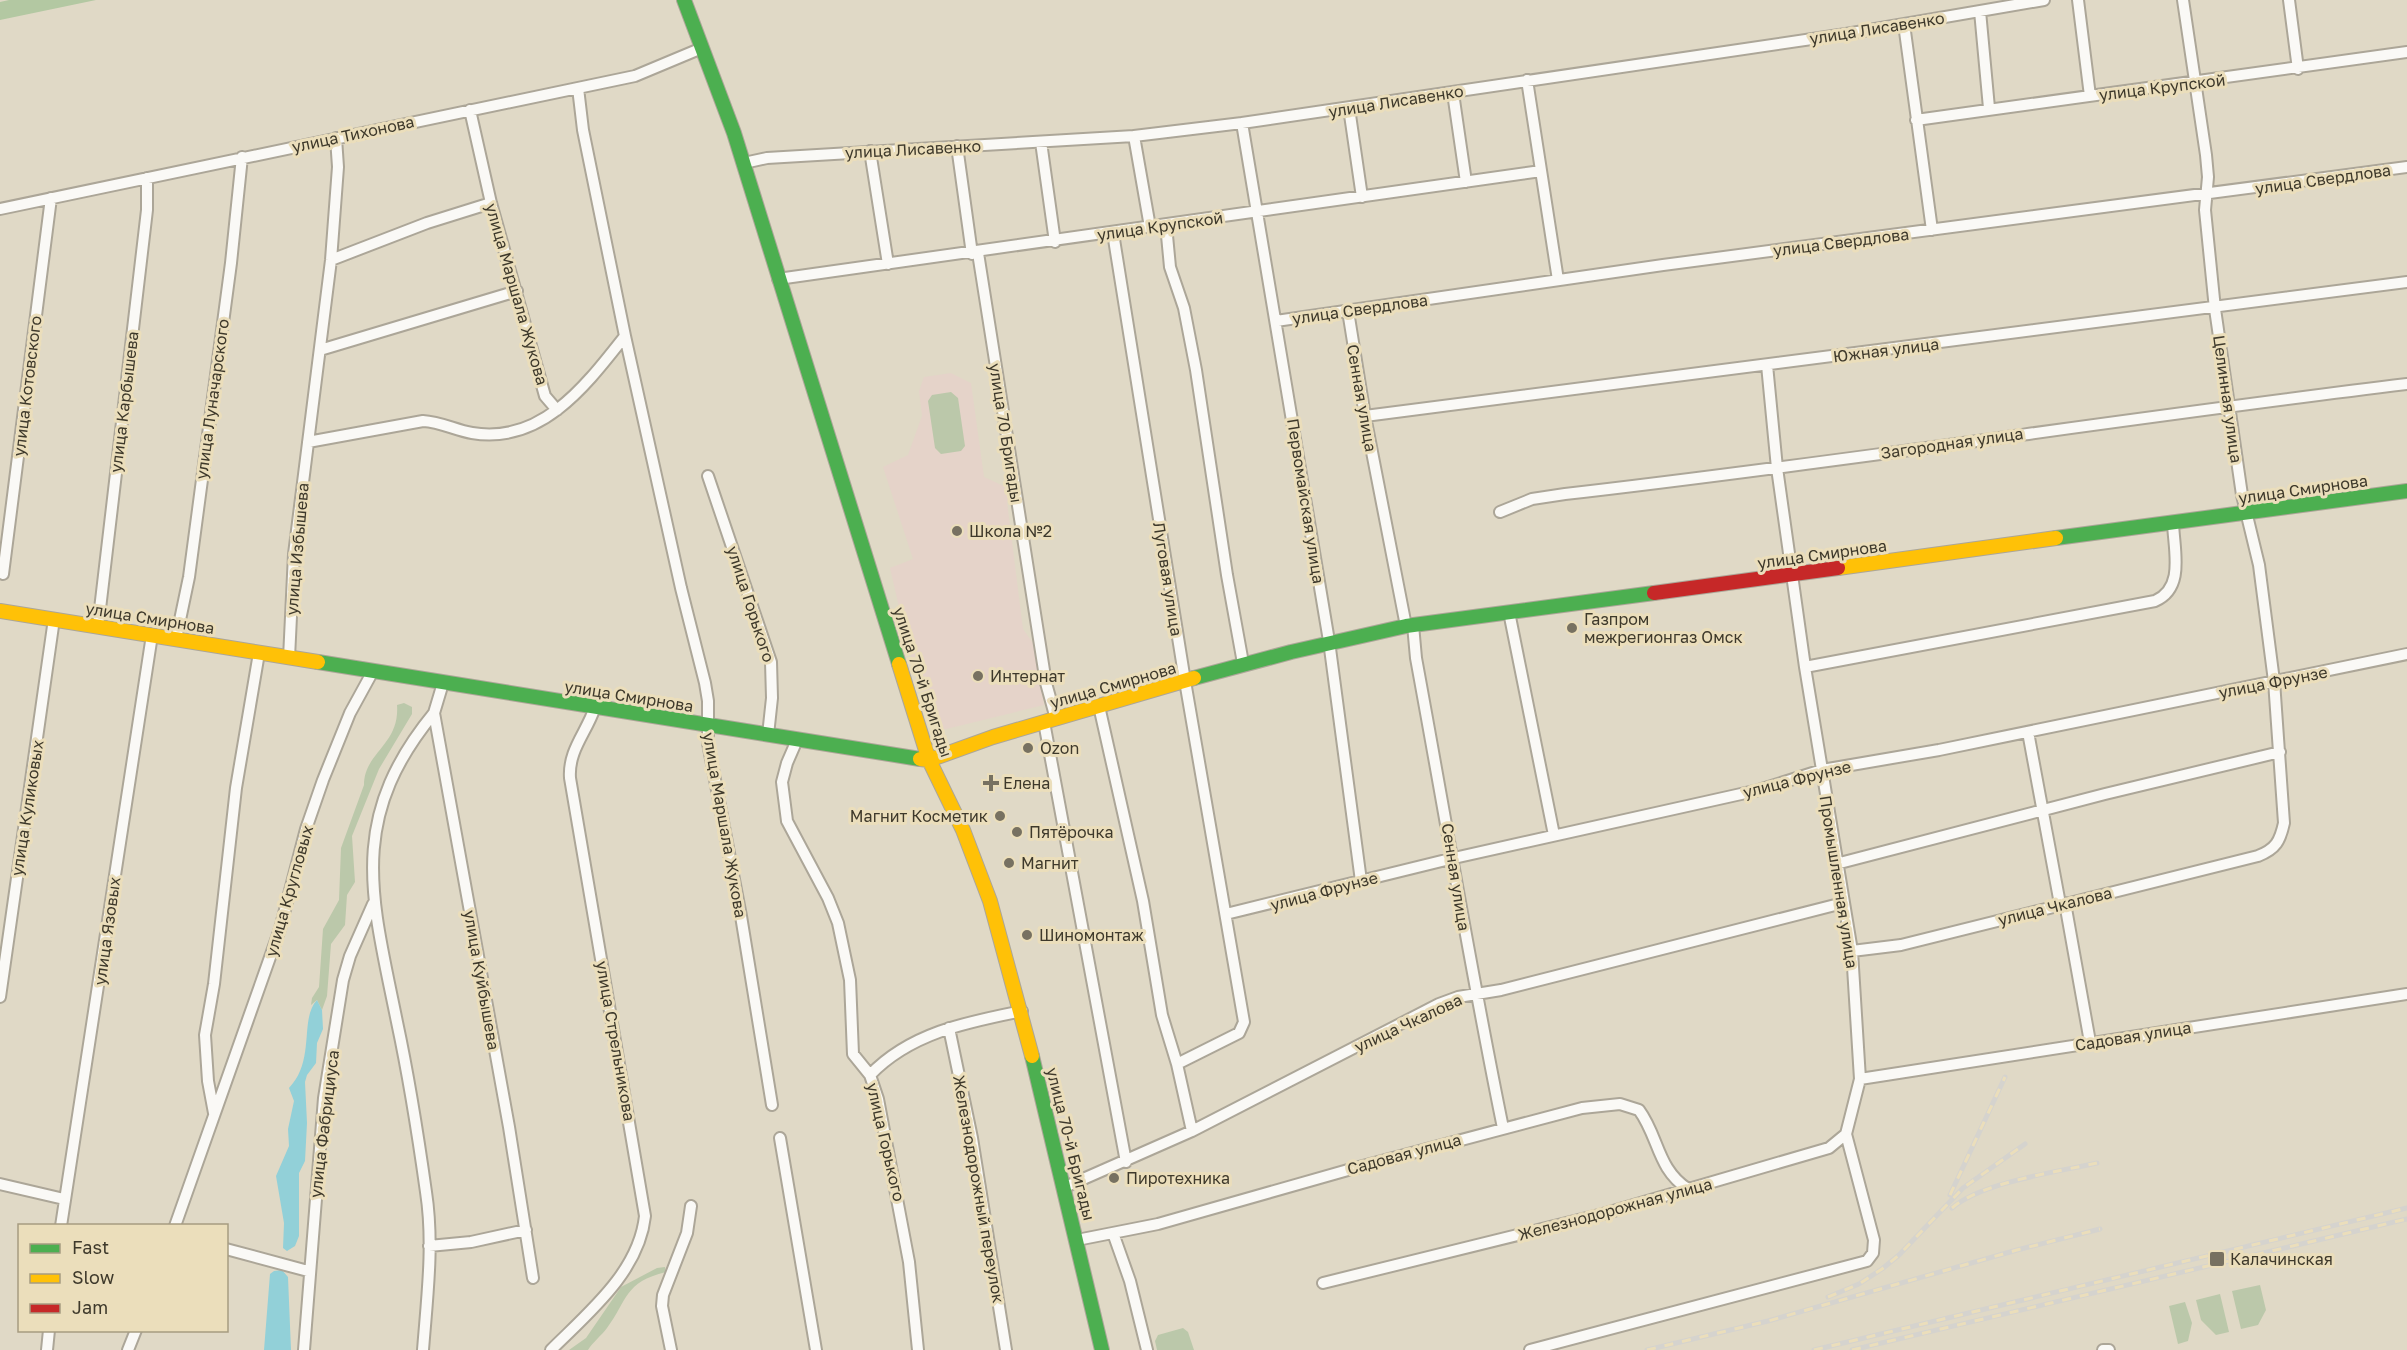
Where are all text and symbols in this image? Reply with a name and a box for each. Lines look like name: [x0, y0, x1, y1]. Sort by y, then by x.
street label: улица Лисавенко: [1808, 7, 1946, 49]
street label: улица Крупской: [2098, 69, 2226, 105]
street label: улица Лисавенко: [1327, 80, 1465, 122]
street label: улица Тихонова: [290, 111, 416, 157]
street label: улица Лисавенко: [844, 135, 982, 163]
street label: улица Свердлова: [2254, 160, 2392, 198]
street label: улица Маршала Жукова: [481, 201, 553, 387]
street label: улица Крупской: [1096, 207, 1224, 245]
street label: улица Свердлова: [1772, 224, 1910, 260]
street label: улица Свердлова: [1291, 290, 1429, 328]
street label: улица Котовского: [8, 315, 46, 457]
street label: улица Луначарского: [191, 317, 233, 481]
street label: улица Карбышева: [105, 330, 143, 474]
street label: Южная улица: [1832, 334, 1940, 366]
street label: Целинная улица: [2209, 334, 2247, 464]
street label: Сенная улица: [1343, 343, 1381, 453]
street label: улица 70 Бригады: [985, 362, 1027, 504]
street label: Первомайская улица: [1283, 417, 1329, 585]
street label: Загородная улица: [1879, 423, 2025, 463]
street label: улица Смирнова: [2237, 470, 2369, 508]
street label: улица Избышева: [281, 482, 313, 616]
place label: Школа №2: [969, 521, 1052, 541]
street label: Луговая улица: [1149, 521, 1187, 637]
marker: Школа №2: [950, 524, 964, 538]
street label: улица Смирнова: [1756, 535, 1888, 573]
street label: улица Горького: [723, 543, 779, 665]
street label: улица Смирнова: [84, 598, 216, 638]
street label: улица 70-й Бригады: [889, 604, 957, 760]
place label: Газпром межрегионгаз Омск: [1584, 609, 1743, 647]
marker: Газпром межрегионгаз Омск: [1565, 621, 1579, 635]
street label: улица Смирнова: [1048, 657, 1178, 713]
street label: улица Фрунзе: [2217, 662, 2329, 702]
place label: Интернат: [990, 666, 1065, 686]
marker: Интернат: [971, 669, 985, 683]
street label: улица Смирнова: [563, 676, 695, 716]
street label: улица Маршала Жукова: [699, 731, 751, 919]
street label: улица Куликовых: [6, 738, 48, 877]
place label: Ozon: [1040, 738, 1079, 758]
marker: Ozon: [1021, 741, 1035, 755]
street label: улица Фрунзе: [1741, 756, 1853, 802]
place label: Елена: [1003, 773, 1050, 793]
marker: Елена: [984, 776, 998, 790]
street label: Промышленная улица: [1815, 794, 1863, 970]
place label: Магнит Косметик: [850, 806, 988, 826]
marker: Магнит Косметик: [993, 809, 1007, 823]
place label: Пятёрочка: [1029, 822, 1113, 842]
street label: Сенная улица: [1438, 822, 1474, 932]
street label: улица Кругловых: [261, 823, 317, 959]
marker: Пятёрочка: [1010, 825, 1024, 839]
place label: Магнит: [1021, 853, 1079, 873]
marker: Магнит: [1002, 856, 1016, 870]
street label: улица Фрунзе: [1268, 867, 1380, 915]
street label: улица Язовых: [89, 875, 125, 987]
street label: улица Чкалова: [1996, 882, 2114, 930]
street label: улица Куйбышева: [460, 908, 504, 1052]
place label: Шиномонтаж: [1039, 925, 1144, 945]
marker: Шиномонтаж: [1020, 928, 1034, 942]
street label: улица Стрельникова: [592, 959, 640, 1123]
street label: улица Чкалова: [1351, 989, 1465, 1057]
street label: Садовая улица: [2074, 1017, 2192, 1055]
street label: улица Фабрициуса: [305, 1049, 343, 1199]
street label: улица 70-й Бригады: [1042, 1066, 1100, 1222]
street label: Железнодорожный переулок: [949, 1073, 1009, 1305]
street label: улица Горького: [863, 1081, 909, 1203]
street label: Садовая улица: [1345, 1129, 1463, 1179]
place label: Пиротехника: [1126, 1168, 1230, 1188]
marker: Пиротехника: [1107, 1171, 1121, 1185]
street label: Железнодорожная улица: [1516, 1173, 1714, 1245]
legend: [18, 1224, 228, 1332]
text: Fast: [72, 1236, 109, 1258]
place label: Калачинская: [2230, 1249, 2333, 1269]
marker: Калачинская: [2208, 1250, 2226, 1268]
text: Slow: [72, 1266, 115, 1288]
text: Jam: [72, 1296, 108, 1318]

